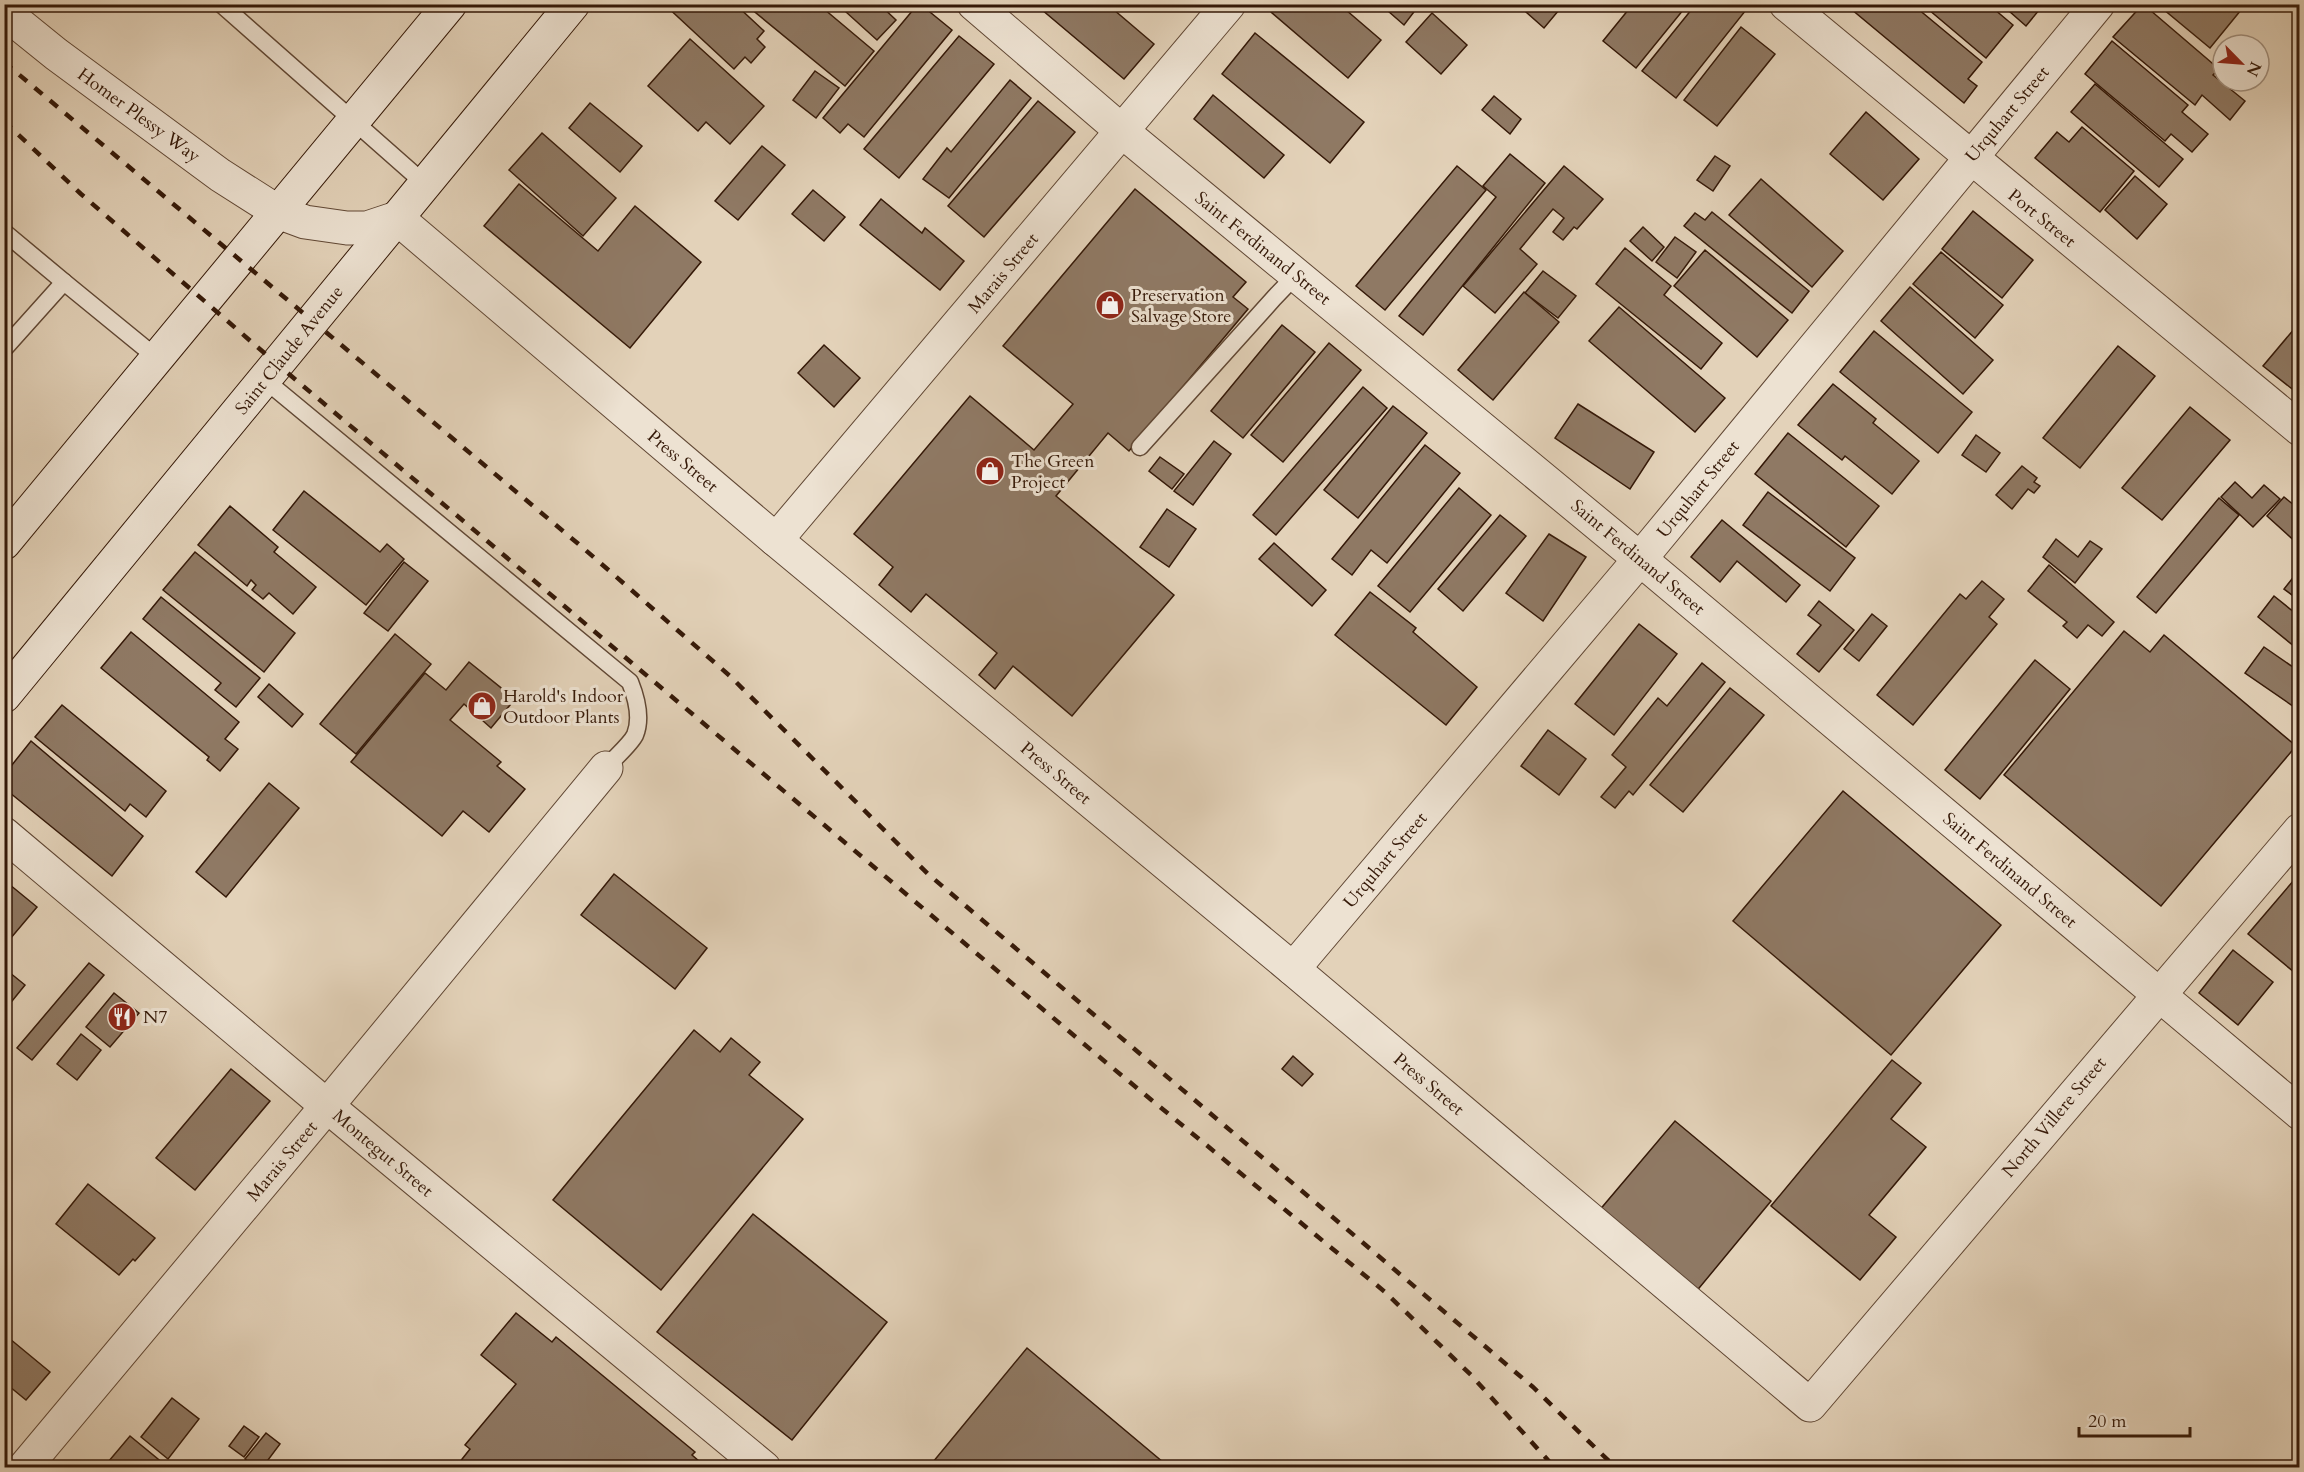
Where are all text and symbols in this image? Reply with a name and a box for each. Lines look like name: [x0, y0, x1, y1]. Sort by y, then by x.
north arrow: [2211, 33, 2271, 93]
text: N: [2241, 58, 2267, 80]
street label: Urquhart Street: [1960, 61, 2055, 168]
street label: Homer Plessy Way: [72, 62, 206, 169]
street label: Port Street: [2002, 183, 2081, 254]
street label: Saint Ferdinand Street: [1189, 186, 1336, 311]
street label: Marais Street: [962, 227, 1045, 319]
street label: Saint Claude Avenue: [229, 280, 349, 420]
place label: Preservation Salvage Store: [1131, 283, 1232, 329]
shop icon: Preservation Salvage Store: [1094, 289, 1126, 321]
street label: Press Street: [642, 424, 724, 499]
street label: Urquhart Street: [1651, 435, 1746, 543]
place label: The Green Project: [1011, 449, 1095, 495]
shop icon: The Green Project: [974, 455, 1006, 487]
street label: Saint Ferdinand Street: [1565, 494, 1710, 621]
place label: Harold's Indoor Outdoor Plants: [503, 684, 624, 730]
shop icon: Harold's Indoor Outdoor Plants: [466, 690, 498, 722]
street label: Press Street: [1015, 736, 1097, 811]
street label: Urquhart Street: [1338, 807, 1433, 914]
street label: Saint Ferdinand Street: [1937, 807, 2082, 934]
restaurant icon: N7: [106, 1001, 138, 1033]
place label: N7: [143, 1005, 168, 1030]
street label: Press Street: [1388, 1047, 1470, 1122]
street label: North Villere Street: [1996, 1051, 2113, 1183]
street label: Montegut Street: [327, 1104, 439, 1203]
street label: Marais Street: [241, 1115, 324, 1207]
scale bar: [2079, 1400, 2190, 1438]
text: 20 m: [2088, 1409, 2127, 1434]

